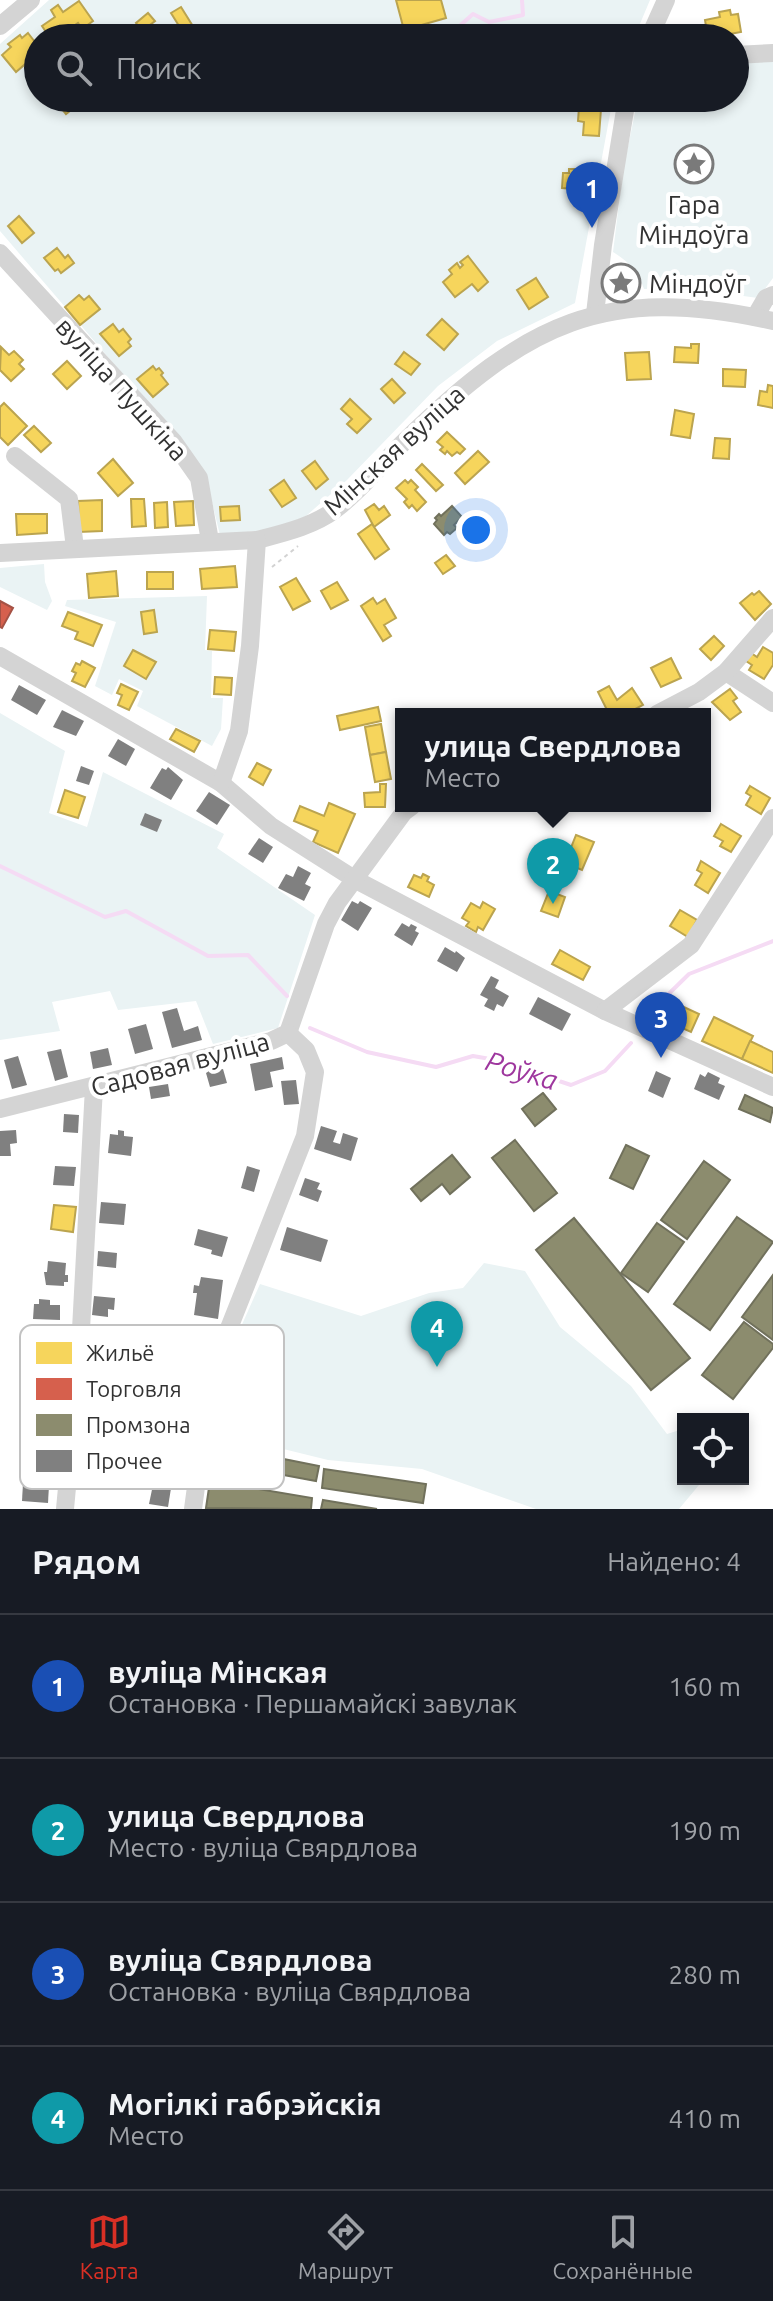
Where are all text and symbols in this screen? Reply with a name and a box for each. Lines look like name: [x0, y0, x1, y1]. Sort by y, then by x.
search box: [24, 24, 749, 112]
icon: search: [52, 46, 96, 90]
text: Поиск: [116, 51, 201, 85]
place icon: Гара Міндоўга: [673, 143, 715, 185]
pin: 1: [566, 162, 618, 228]
place label: Гара Міндоўга: [639, 190, 749, 249]
place icon: Міндоўг: [600, 262, 642, 304]
place label: Міндоўг: [649, 269, 747, 298]
street label: вуліца Пушкіна: [50, 312, 194, 466]
street label: Мінская вуліца: [318, 379, 470, 521]
your location: [456, 510, 496, 550]
popup: [395, 708, 711, 812]
text: улица Свердлова: [425, 729, 681, 763]
text: Место: [425, 763, 501, 792]
pin: 2: [527, 838, 579, 904]
pin: 3: [635, 992, 687, 1058]
street label: Садовая вуліца: [87, 1026, 273, 1102]
water label: Роўка: [482, 1044, 562, 1096]
pin: 4: [411, 1301, 463, 1367]
legend: [20, 1325, 284, 1489]
text: Жильё: [86, 1340, 154, 1365]
text: Торговля: [86, 1376, 182, 1401]
text: Промзона: [86, 1412, 190, 1437]
map controls: [677, 1413, 749, 1485]
button: locate: [677, 1413, 749, 1485]
text: Прочее: [86, 1448, 163, 1473]
text: Рядом: [32, 1542, 141, 1580]
text: Найдено: 4: [607, 1547, 741, 1576]
text: вуліца Мінская: [108, 1655, 328, 1689]
text: 1: [51, 1672, 65, 1701]
text: 160 m: [669, 1672, 741, 1701]
text: Остановка · Першамайскі завулак: [108, 1689, 517, 1718]
text: улица Свердлова: [108, 1799, 365, 1833]
text: 2: [51, 1816, 65, 1845]
text: 190 m: [669, 1816, 741, 1845]
text: Место · вуліца Свярдлова: [108, 1833, 418, 1862]
text: вуліца Свярдлова: [108, 1943, 372, 1977]
text: 3: [51, 1960, 65, 1989]
text: 280 m: [669, 1960, 741, 1989]
text: Остановка · вуліца Свярдлова: [108, 1977, 471, 2006]
text: Могілкі габрэйскія: [108, 2087, 382, 2121]
text: 4: [51, 2104, 65, 2133]
text: 410 m: [669, 2104, 741, 2133]
text: Место: [108, 2121, 184, 2150]
tab: Карта: [80, 2210, 138, 2283]
tab: Маршрут: [298, 2210, 393, 2283]
tab: Сохранённые: [553, 2210, 693, 2283]

